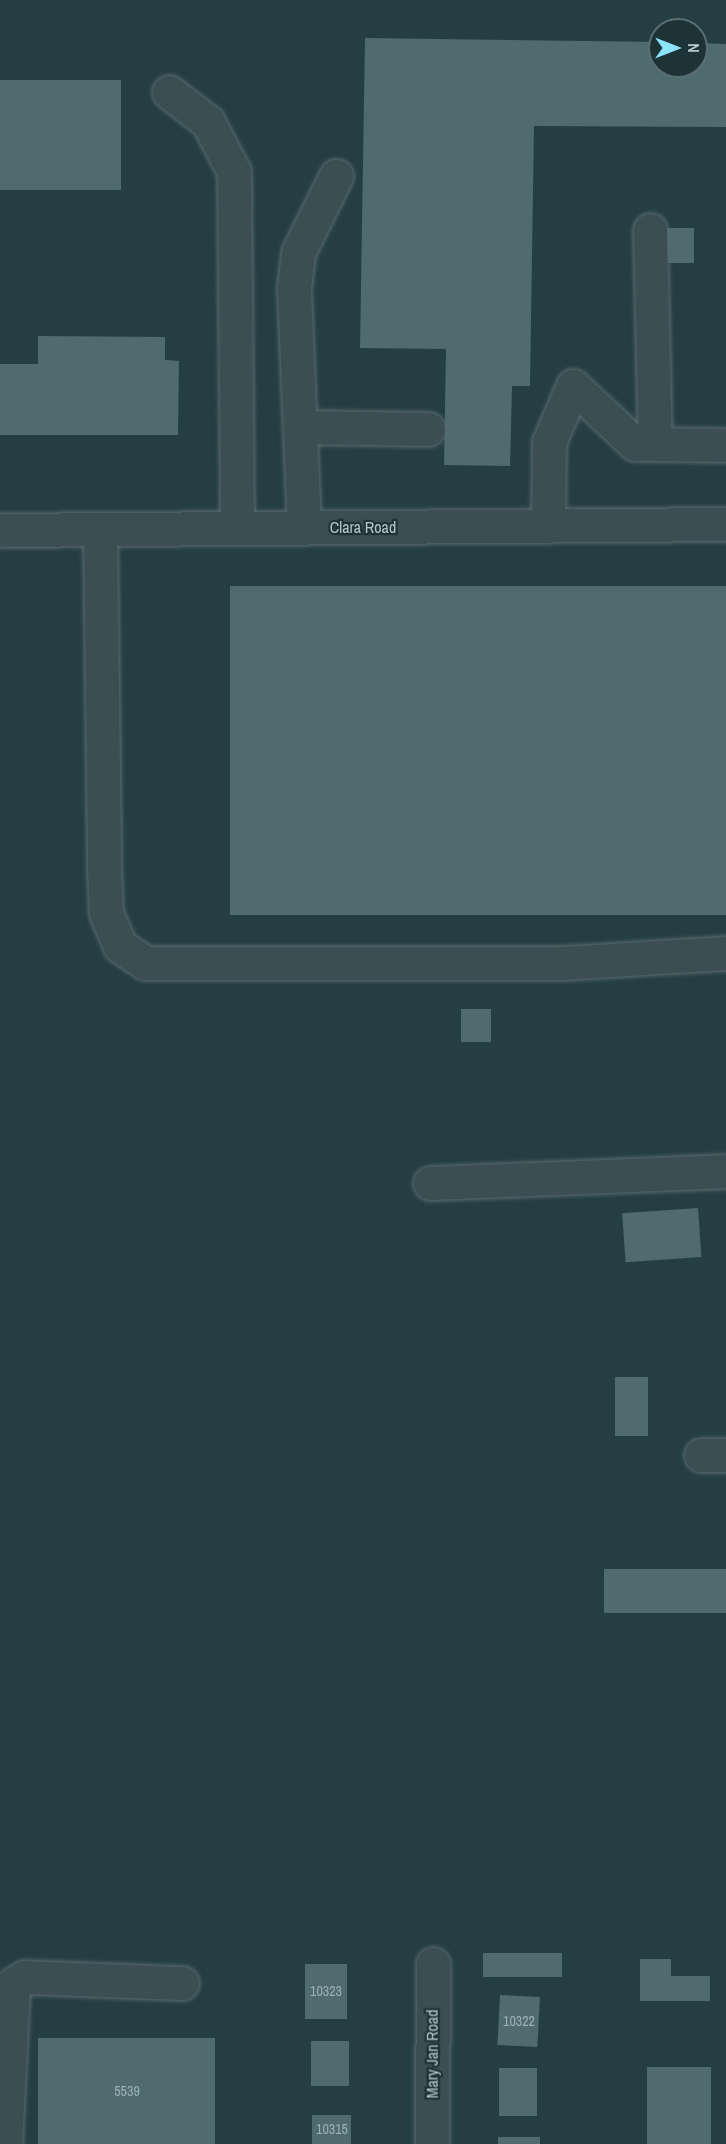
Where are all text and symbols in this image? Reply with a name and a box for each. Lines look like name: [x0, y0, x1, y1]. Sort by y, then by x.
north arrow: [648, 18, 708, 78]
text: N: [683, 43, 705, 53]
street label: Clara Road: [330, 517, 396, 537]
house number: 10323: [310, 1983, 342, 1999]
street label: Mary Jan Road: [422, 2010, 442, 2098]
house number: 10322: [503, 2013, 535, 2029]
house number: 5539: [114, 2083, 140, 2099]
house number: 10315: [316, 2121, 348, 2137]

